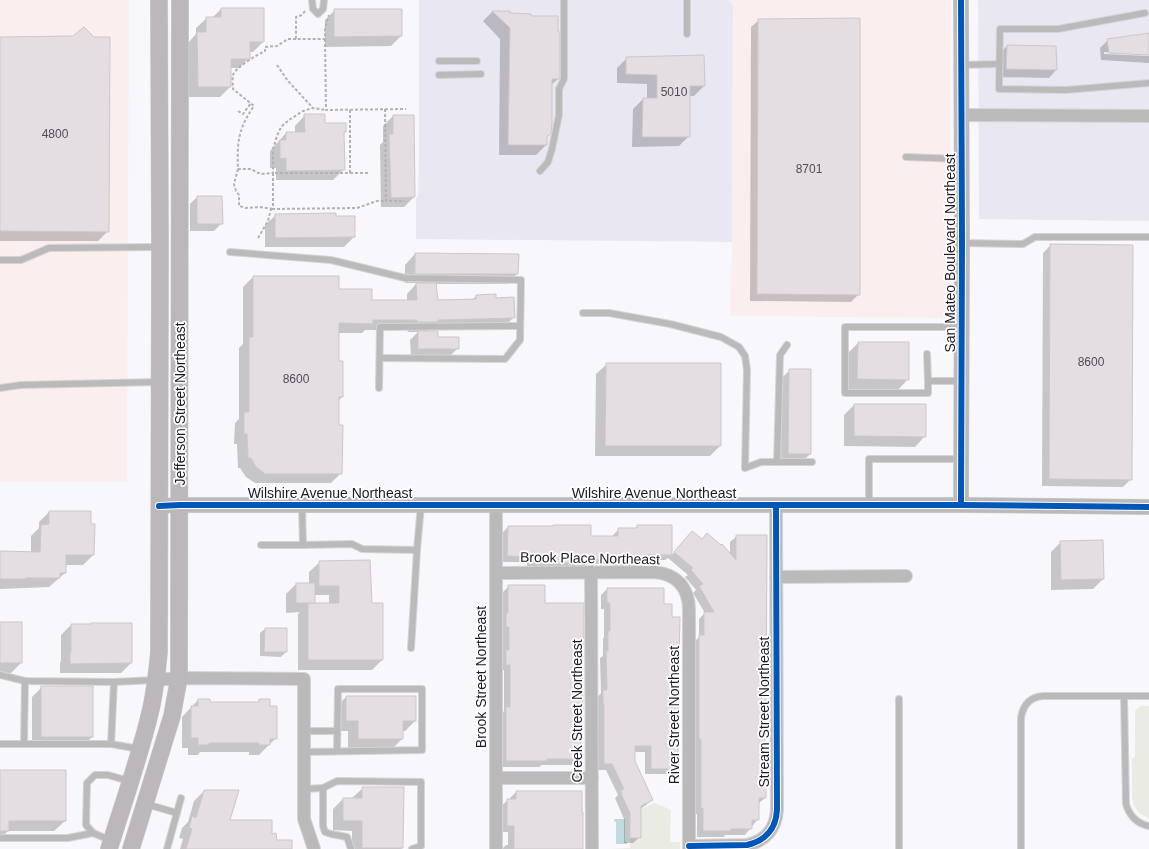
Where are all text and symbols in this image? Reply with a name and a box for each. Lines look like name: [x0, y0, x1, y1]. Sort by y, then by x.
house number: 5010: [661, 85, 688, 99]
house number: 4800: [42, 127, 69, 141]
street label: San Mateo Boulevard Northeast: [942, 153, 958, 353]
house number: 8701: [796, 162, 823, 176]
street label: Jefferson Street Northeast: [172, 322, 188, 486]
house number: 8600: [1078, 355, 1105, 369]
house number: 8600: [283, 372, 310, 386]
street label: Wilshire Avenue Northeast: [248, 485, 412, 501]
street label: Wilshire Avenue Northeast: [572, 485, 736, 501]
street label: Brook Place Northeast: [520, 549, 660, 567]
street label: Brook Street Northeast: [473, 606, 489, 748]
street label: Stream Street Northeast: [756, 636, 772, 787]
street label: Creek Street Northeast: [569, 639, 585, 783]
street label: River Street Northeast: [666, 646, 682, 784]

